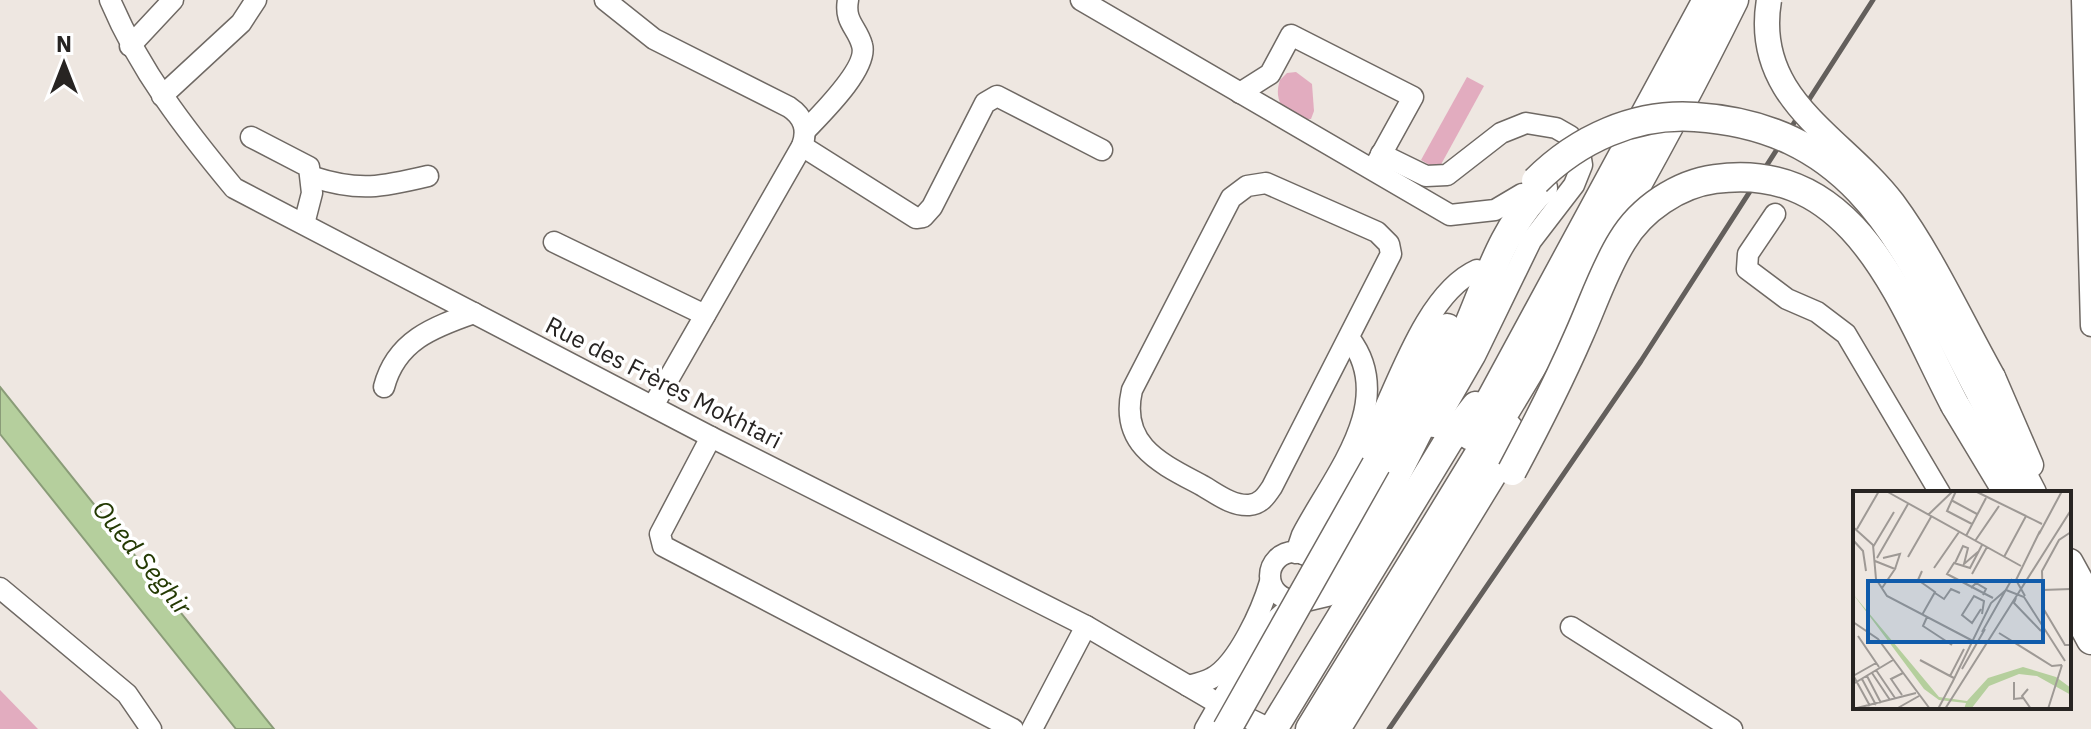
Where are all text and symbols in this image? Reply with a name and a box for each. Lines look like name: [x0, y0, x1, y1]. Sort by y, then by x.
north arrow: [24, 24, 104, 104]
text: N: [56, 29, 72, 58]
street label: Rue des Frères Mokhtari: [540, 308, 788, 456]
inset map: [1853, 491, 2071, 709]
water label: Oued Seghir: [86, 492, 201, 623]

